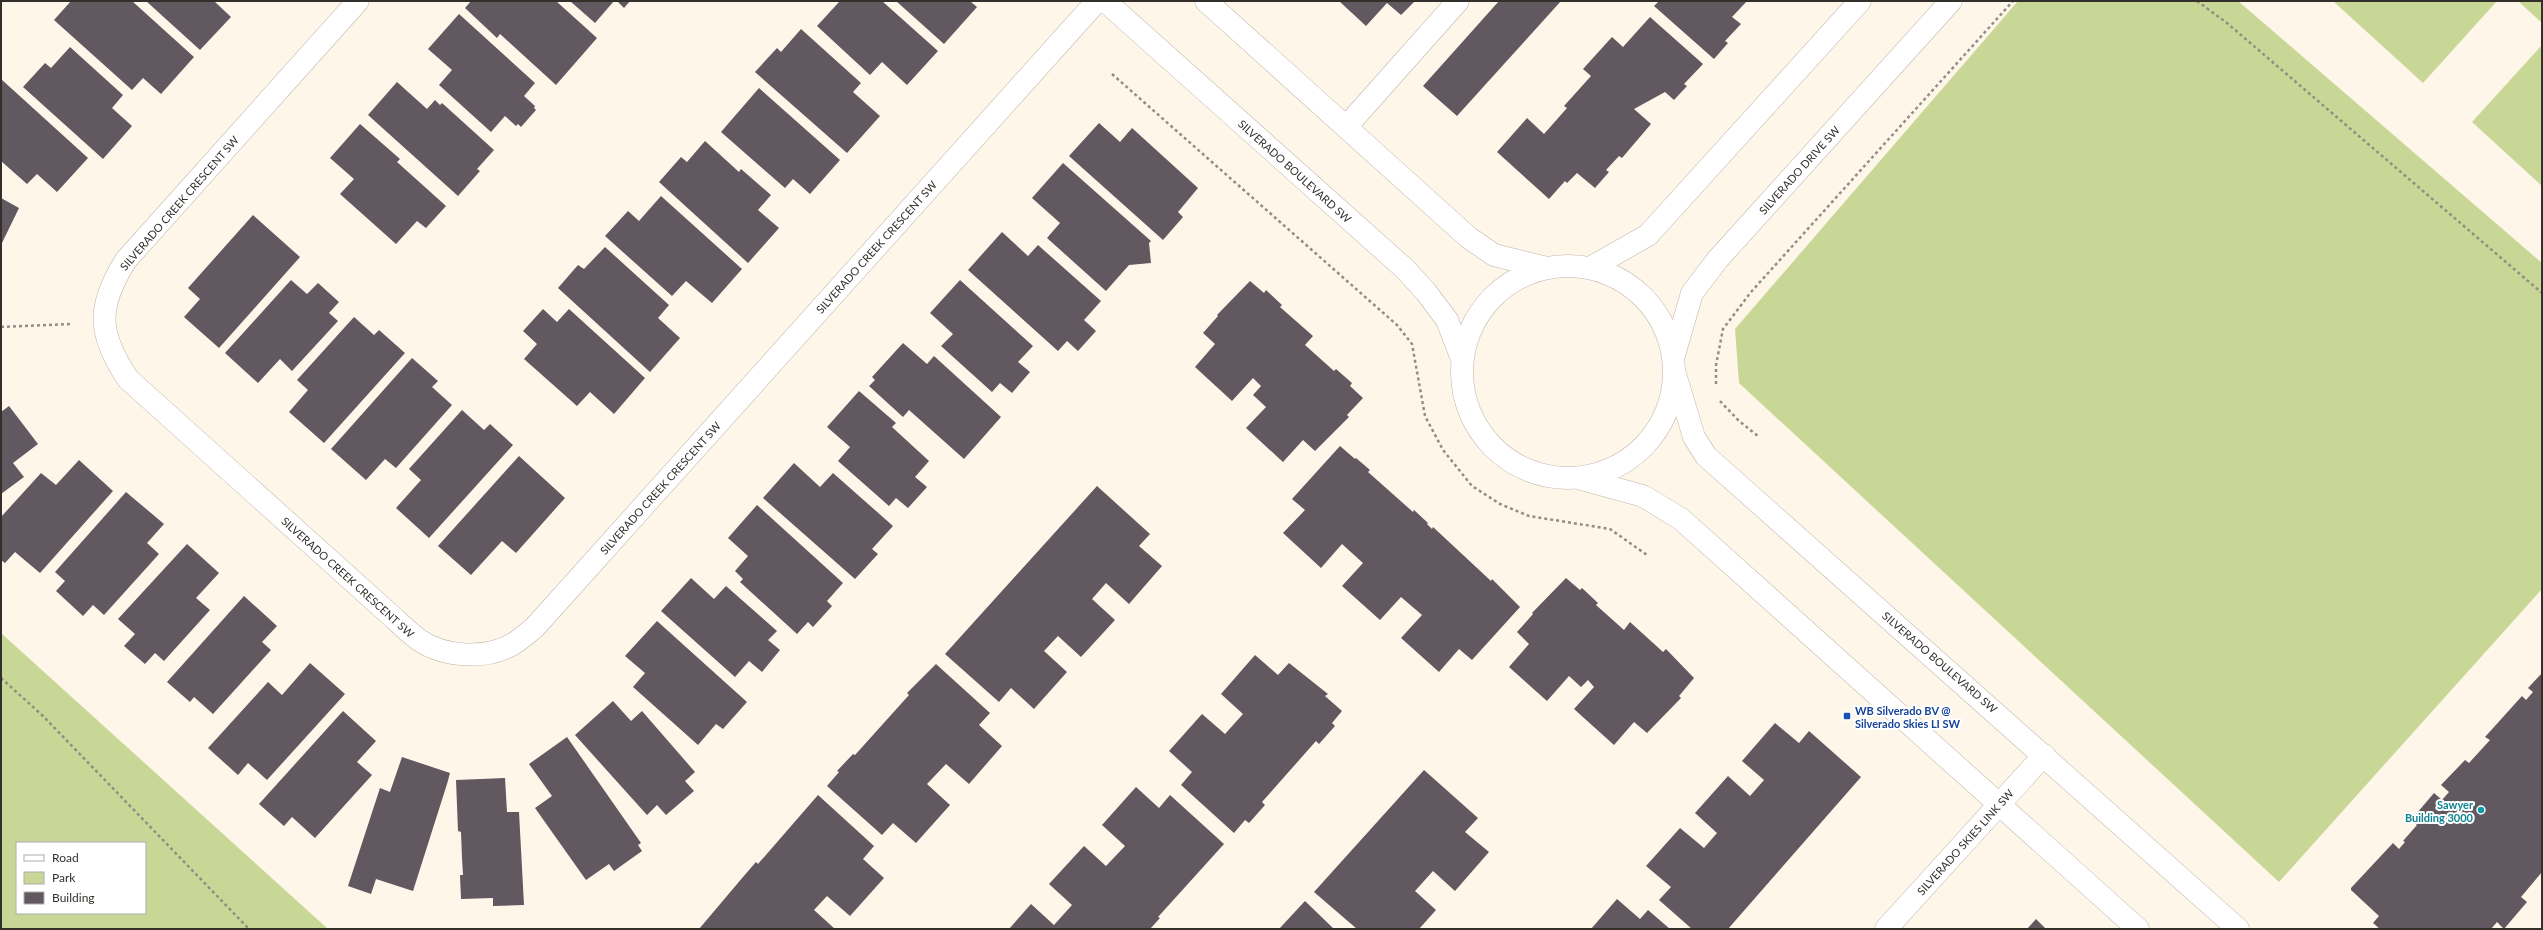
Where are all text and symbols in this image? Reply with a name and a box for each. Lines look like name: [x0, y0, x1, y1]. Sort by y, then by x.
street label: SILVERADO BOULEVARD SW: [1236, 117, 1355, 226]
street label: SILVERADO DRIVE SW: [1756, 123, 1842, 217]
street label: SILVERADO CREEK CRESCENT SW: [117, 133, 241, 273]
street label: SILVERADO CREEK CRESCENT SW: [813, 178, 939, 316]
street label: SILVERADO CREEK CRESCENT SW: [597, 419, 723, 557]
street label: SILVERADO CREEK CRESCENT SW: [279, 514, 417, 640]
street label: SILVERADO BOULEVARD SW: [1880, 609, 2000, 716]
place label: WB Silverado BV @ Silverado Skies LI SW: [1855, 704, 1961, 730]
marker: WB Silverado BV @ Silverado Skies LI SW: [1842, 711, 1852, 721]
street label: SILVERADO SKIES LINK SW: [1914, 786, 2016, 898]
place label: Sawyer Building 3000: [2405, 798, 2474, 824]
marker: Sawyer Building 3000: [2476, 805, 2486, 815]
legend: [16, 842, 146, 914]
text: Road: [52, 850, 79, 865]
text: Park: [52, 870, 76, 885]
text: Building: [52, 890, 95, 905]

